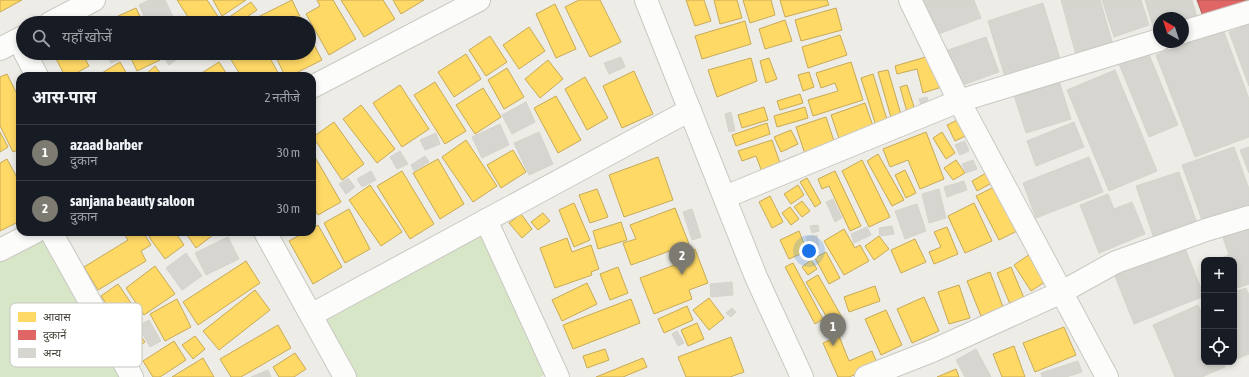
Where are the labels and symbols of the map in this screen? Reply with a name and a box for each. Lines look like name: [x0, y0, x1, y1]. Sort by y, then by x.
north arrow: [1153, 12, 1189, 48]
your location: [799, 241, 819, 261]
pin: 2: [669, 242, 695, 275]
legend: [10, 303, 142, 367]
text: आवास: [43, 311, 71, 323]
pin: 1: [820, 313, 846, 346]
text: दुकानें: [43, 329, 67, 343]
text: अन्य: [43, 347, 62, 359]

